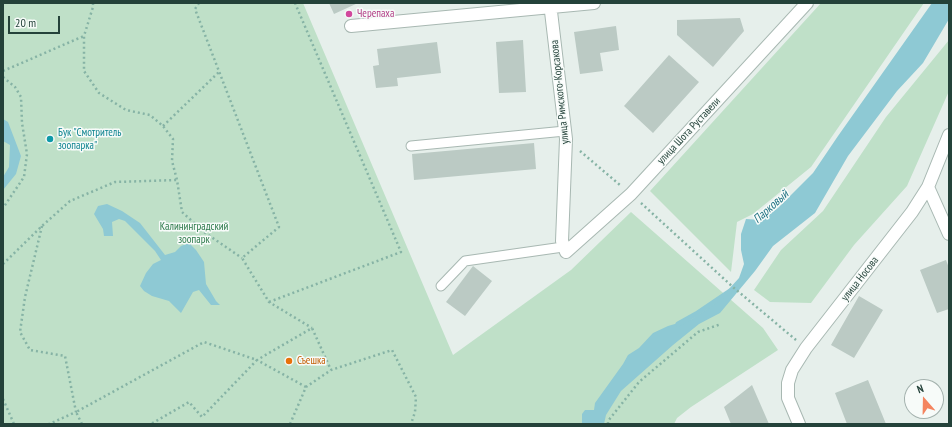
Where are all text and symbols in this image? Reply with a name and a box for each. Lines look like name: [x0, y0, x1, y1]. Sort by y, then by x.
place label: Черепаха: [357, 7, 394, 21]
scale bar: [10, 8, 62, 34]
marker: Черепаха: [344, 9, 354, 19]
text: 20 m: [15, 15, 36, 30]
street label: улица Римского-Корсакова: [548, 39, 572, 145]
street label: улица Шота Руставели: [655, 95, 723, 167]
place label: Бук "Смотритель зоопарка": [58, 126, 121, 152]
marker: Бук "Смотритель зоопарка": [45, 134, 55, 144]
water label: Парковый: [750, 187, 792, 227]
park label: Калининградский зоопарк: [160, 220, 228, 246]
street label: улица Носова: [839, 254, 881, 304]
place label: Съешка: [297, 354, 326, 368]
marker: Съешка: [284, 356, 294, 366]
north arrow: [904, 379, 944, 419]
text: N: [915, 381, 925, 396]

